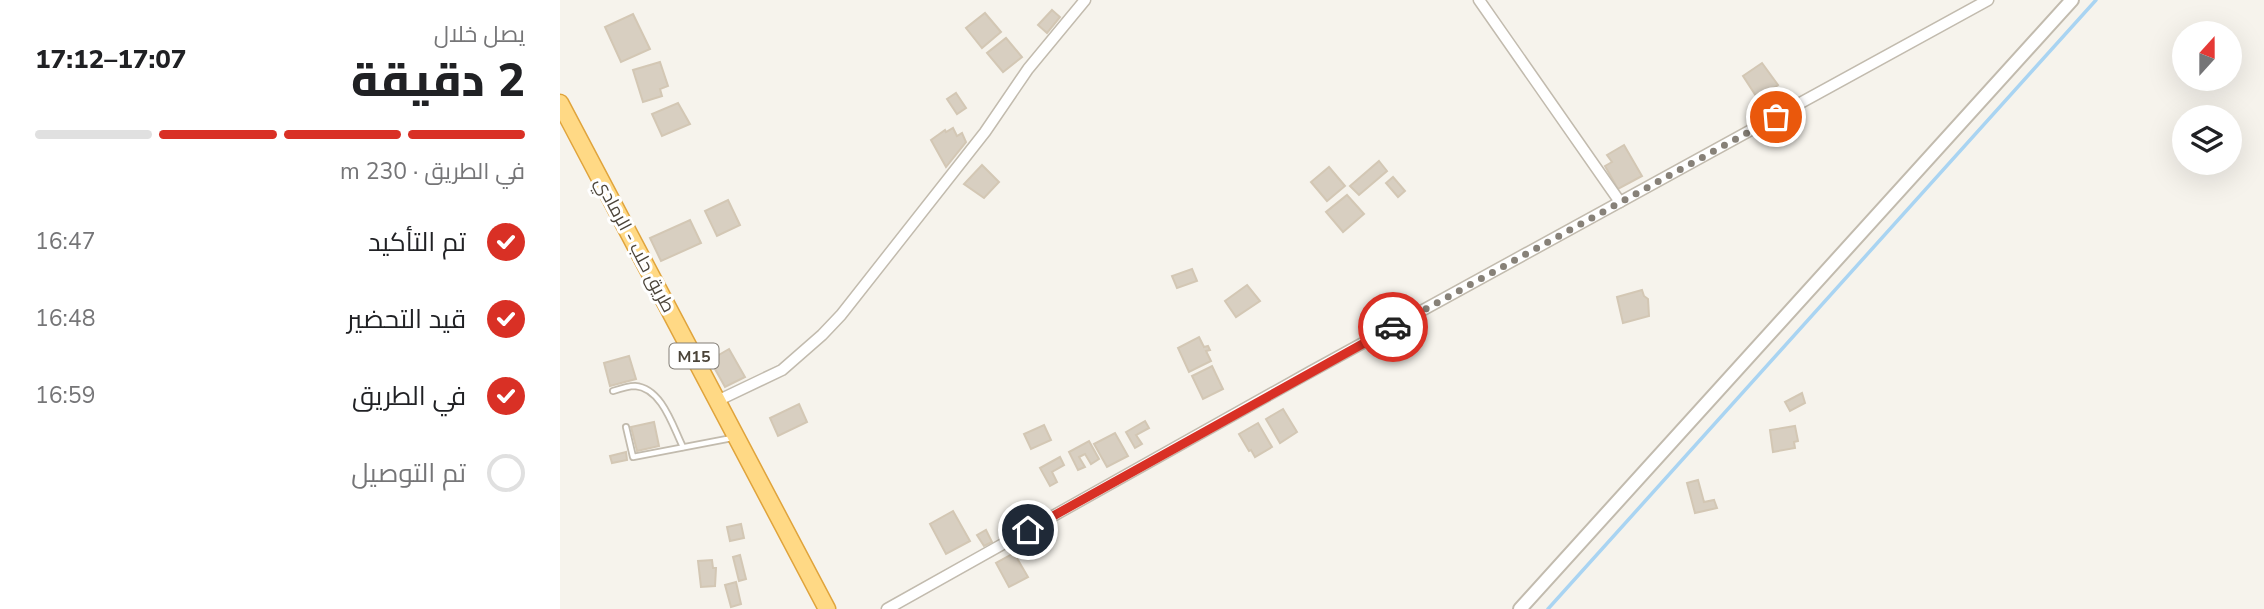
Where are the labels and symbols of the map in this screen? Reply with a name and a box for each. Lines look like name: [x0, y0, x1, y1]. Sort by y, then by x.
north arrow: [2172, 21, 2242, 91]
pin: [1746, 87, 1806, 147]
street label: طريق حلب - الرمادي: [587, 173, 681, 318]
courier: [1358, 292, 1428, 362]
road number: M15: [670, 344, 718, 368]
pin: [998, 500, 1058, 560]

